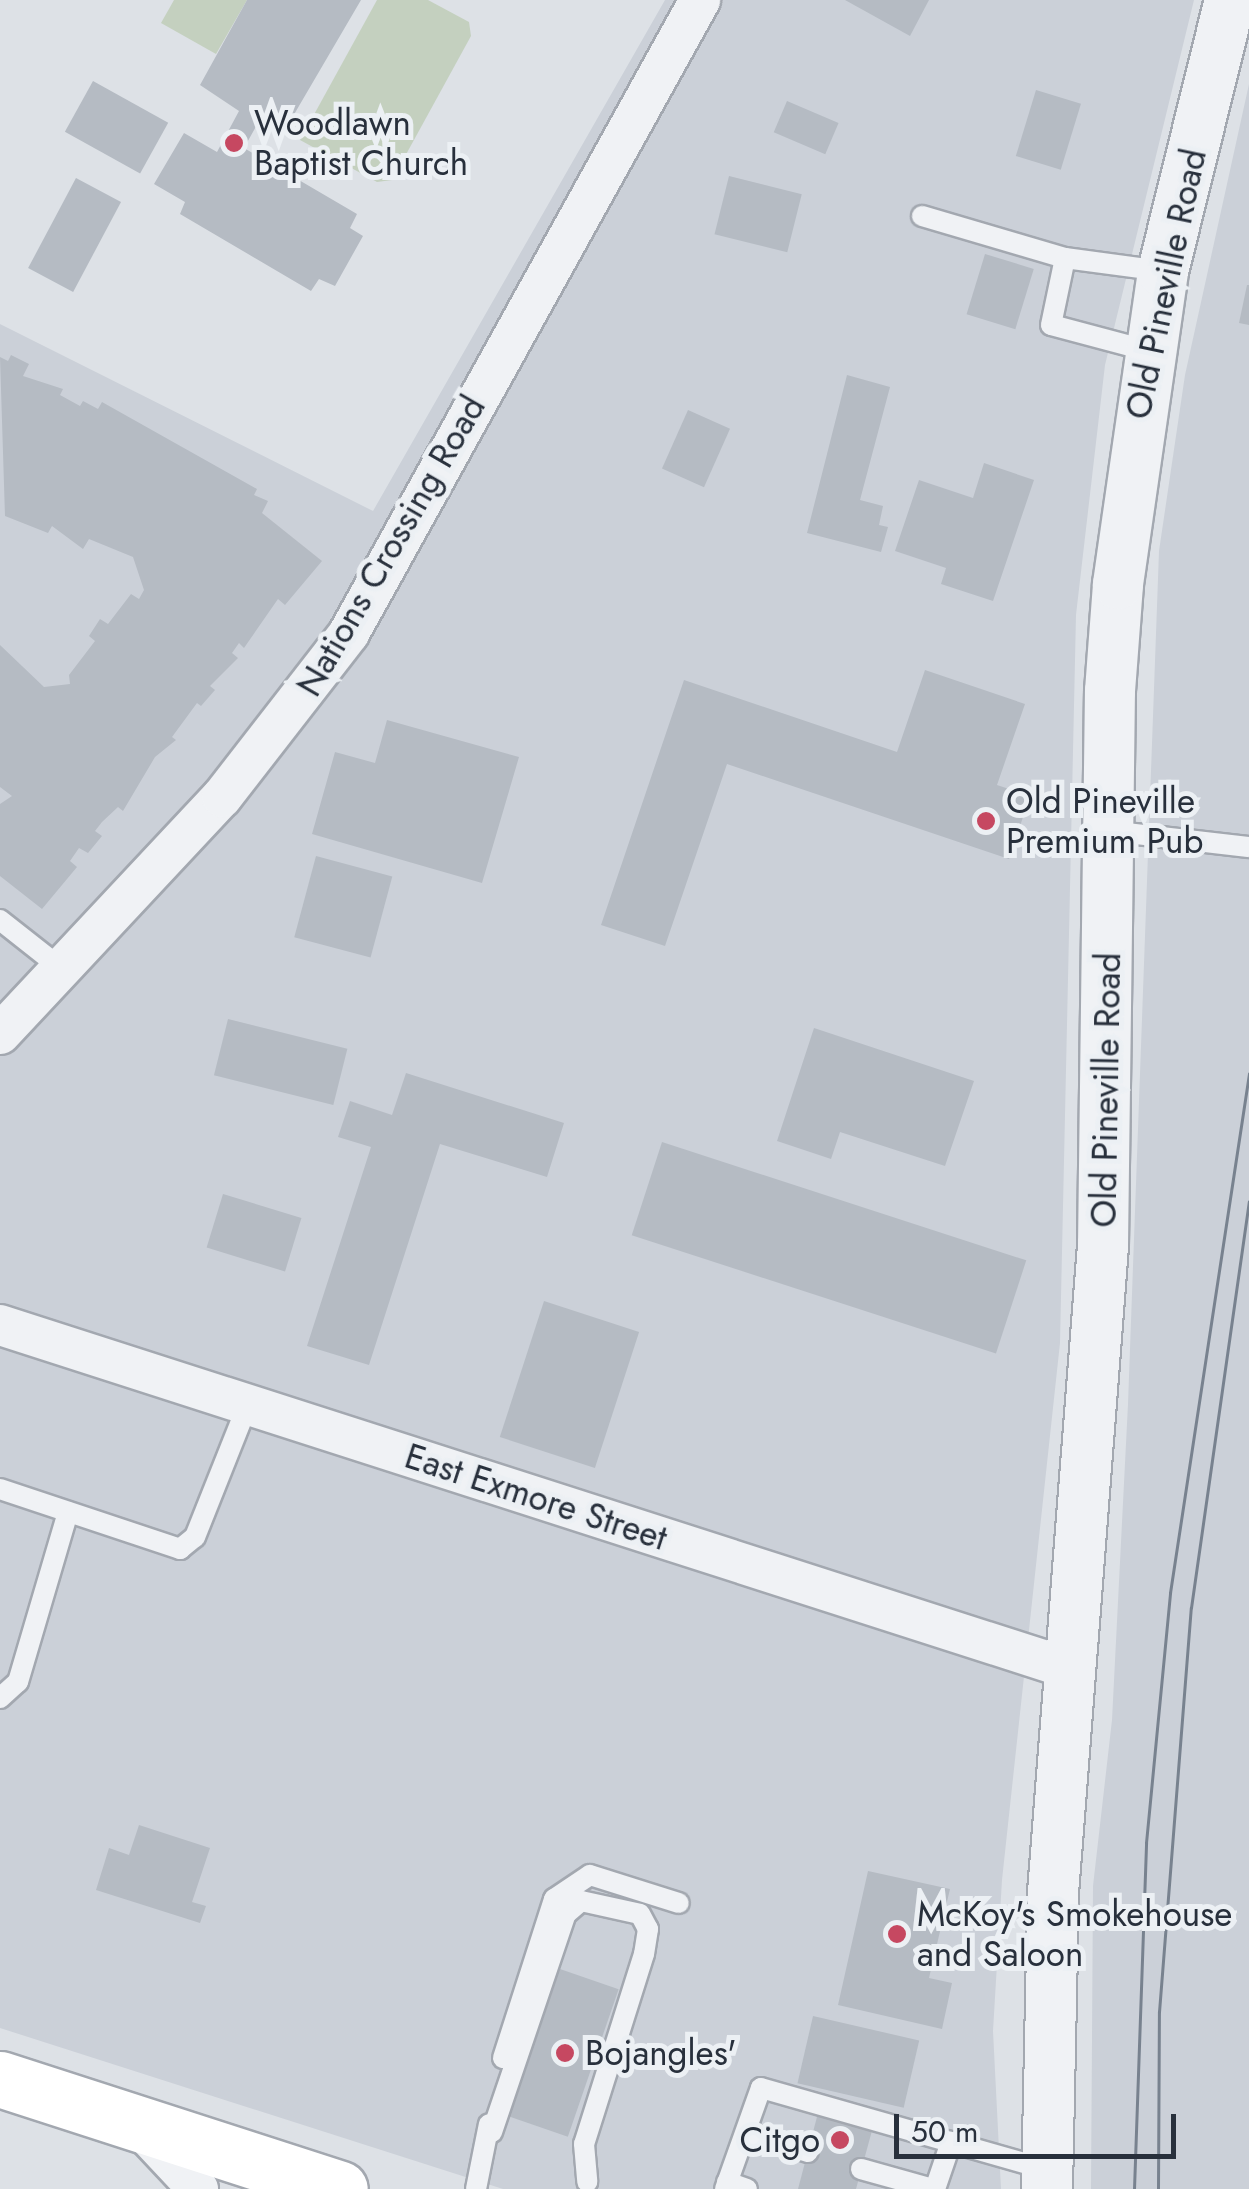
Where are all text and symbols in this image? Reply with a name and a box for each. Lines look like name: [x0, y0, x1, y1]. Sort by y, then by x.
place label: Woodlawn Baptist Church: [254, 102, 468, 184]
marker: Woodlawn Baptist Church: [223, 132, 245, 154]
street label: Old Pineville Road: [1117, 145, 1215, 423]
street label: Nations Crossing Road: [288, 388, 494, 704]
place label: Old Pineville Premium Pub: [1006, 780, 1203, 862]
marker: Old Pineville Premium Pub: [975, 810, 997, 832]
street label: Old Pineville Road: [1083, 952, 1129, 1228]
street label: East Exmore Street: [400, 1435, 672, 1559]
place label: McKoy's Smokehouse and Saloon: [917, 1893, 1232, 1975]
marker: McKoy's Smokehouse and Saloon: [886, 1923, 908, 1945]
place label: Bojangles': [585, 2032, 737, 2074]
marker: Bojangles': [554, 2042, 576, 2064]
scale bar: [899, 2094, 1182, 2156]
text: 50 m: [911, 2110, 978, 2153]
place label: Citgo: [739, 2119, 820, 2161]
marker: Citgo: [829, 2129, 851, 2151]

